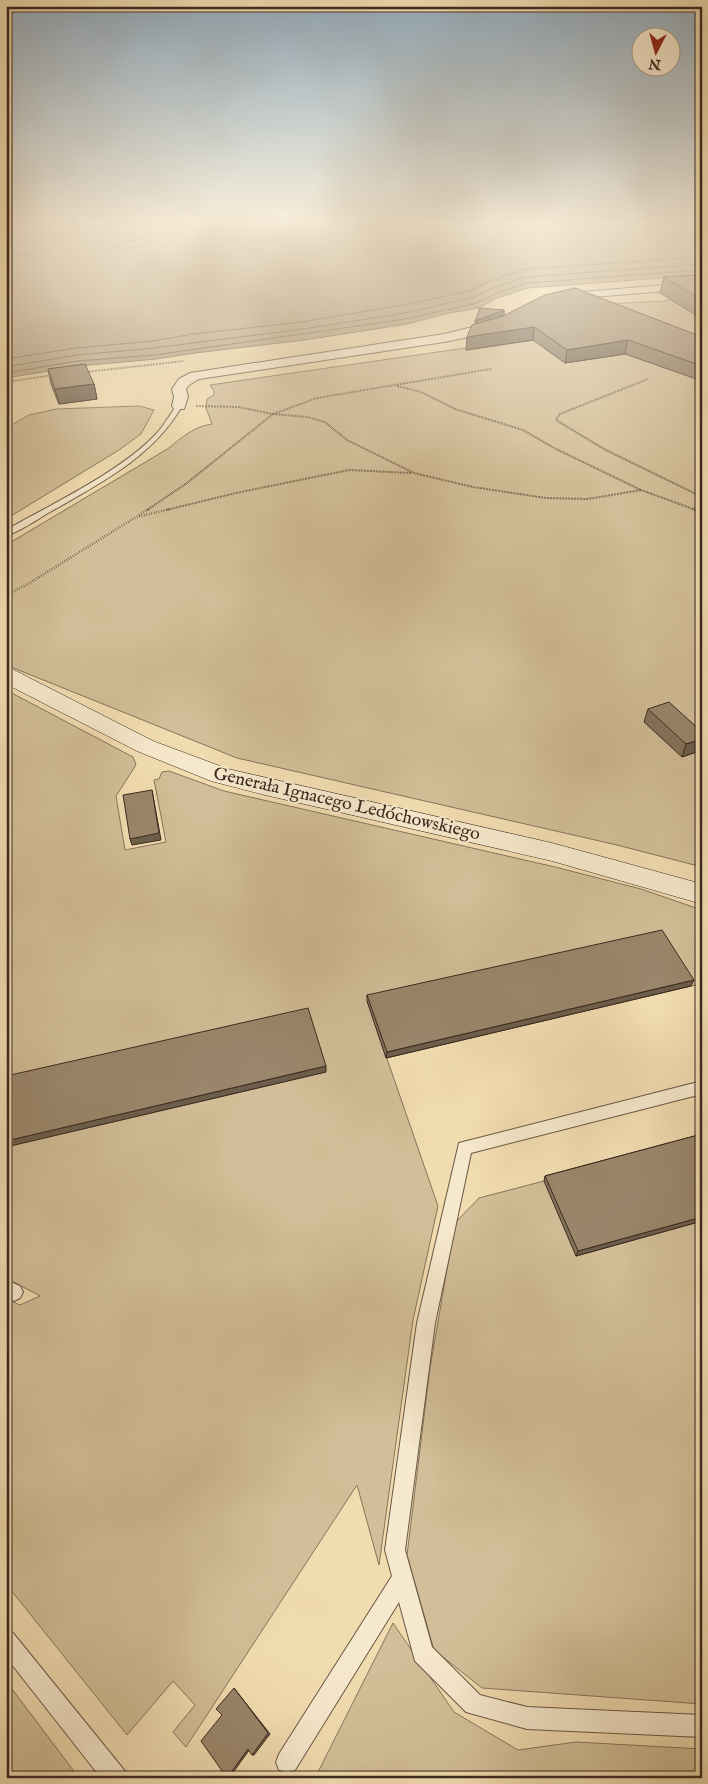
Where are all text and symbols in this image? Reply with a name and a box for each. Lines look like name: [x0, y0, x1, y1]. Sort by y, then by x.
north arrow: [630, 28, 680, 78]
text: N: [648, 54, 663, 74]
street label: Generała Ignacego Ledóchowskiego: [211, 763, 483, 846]

